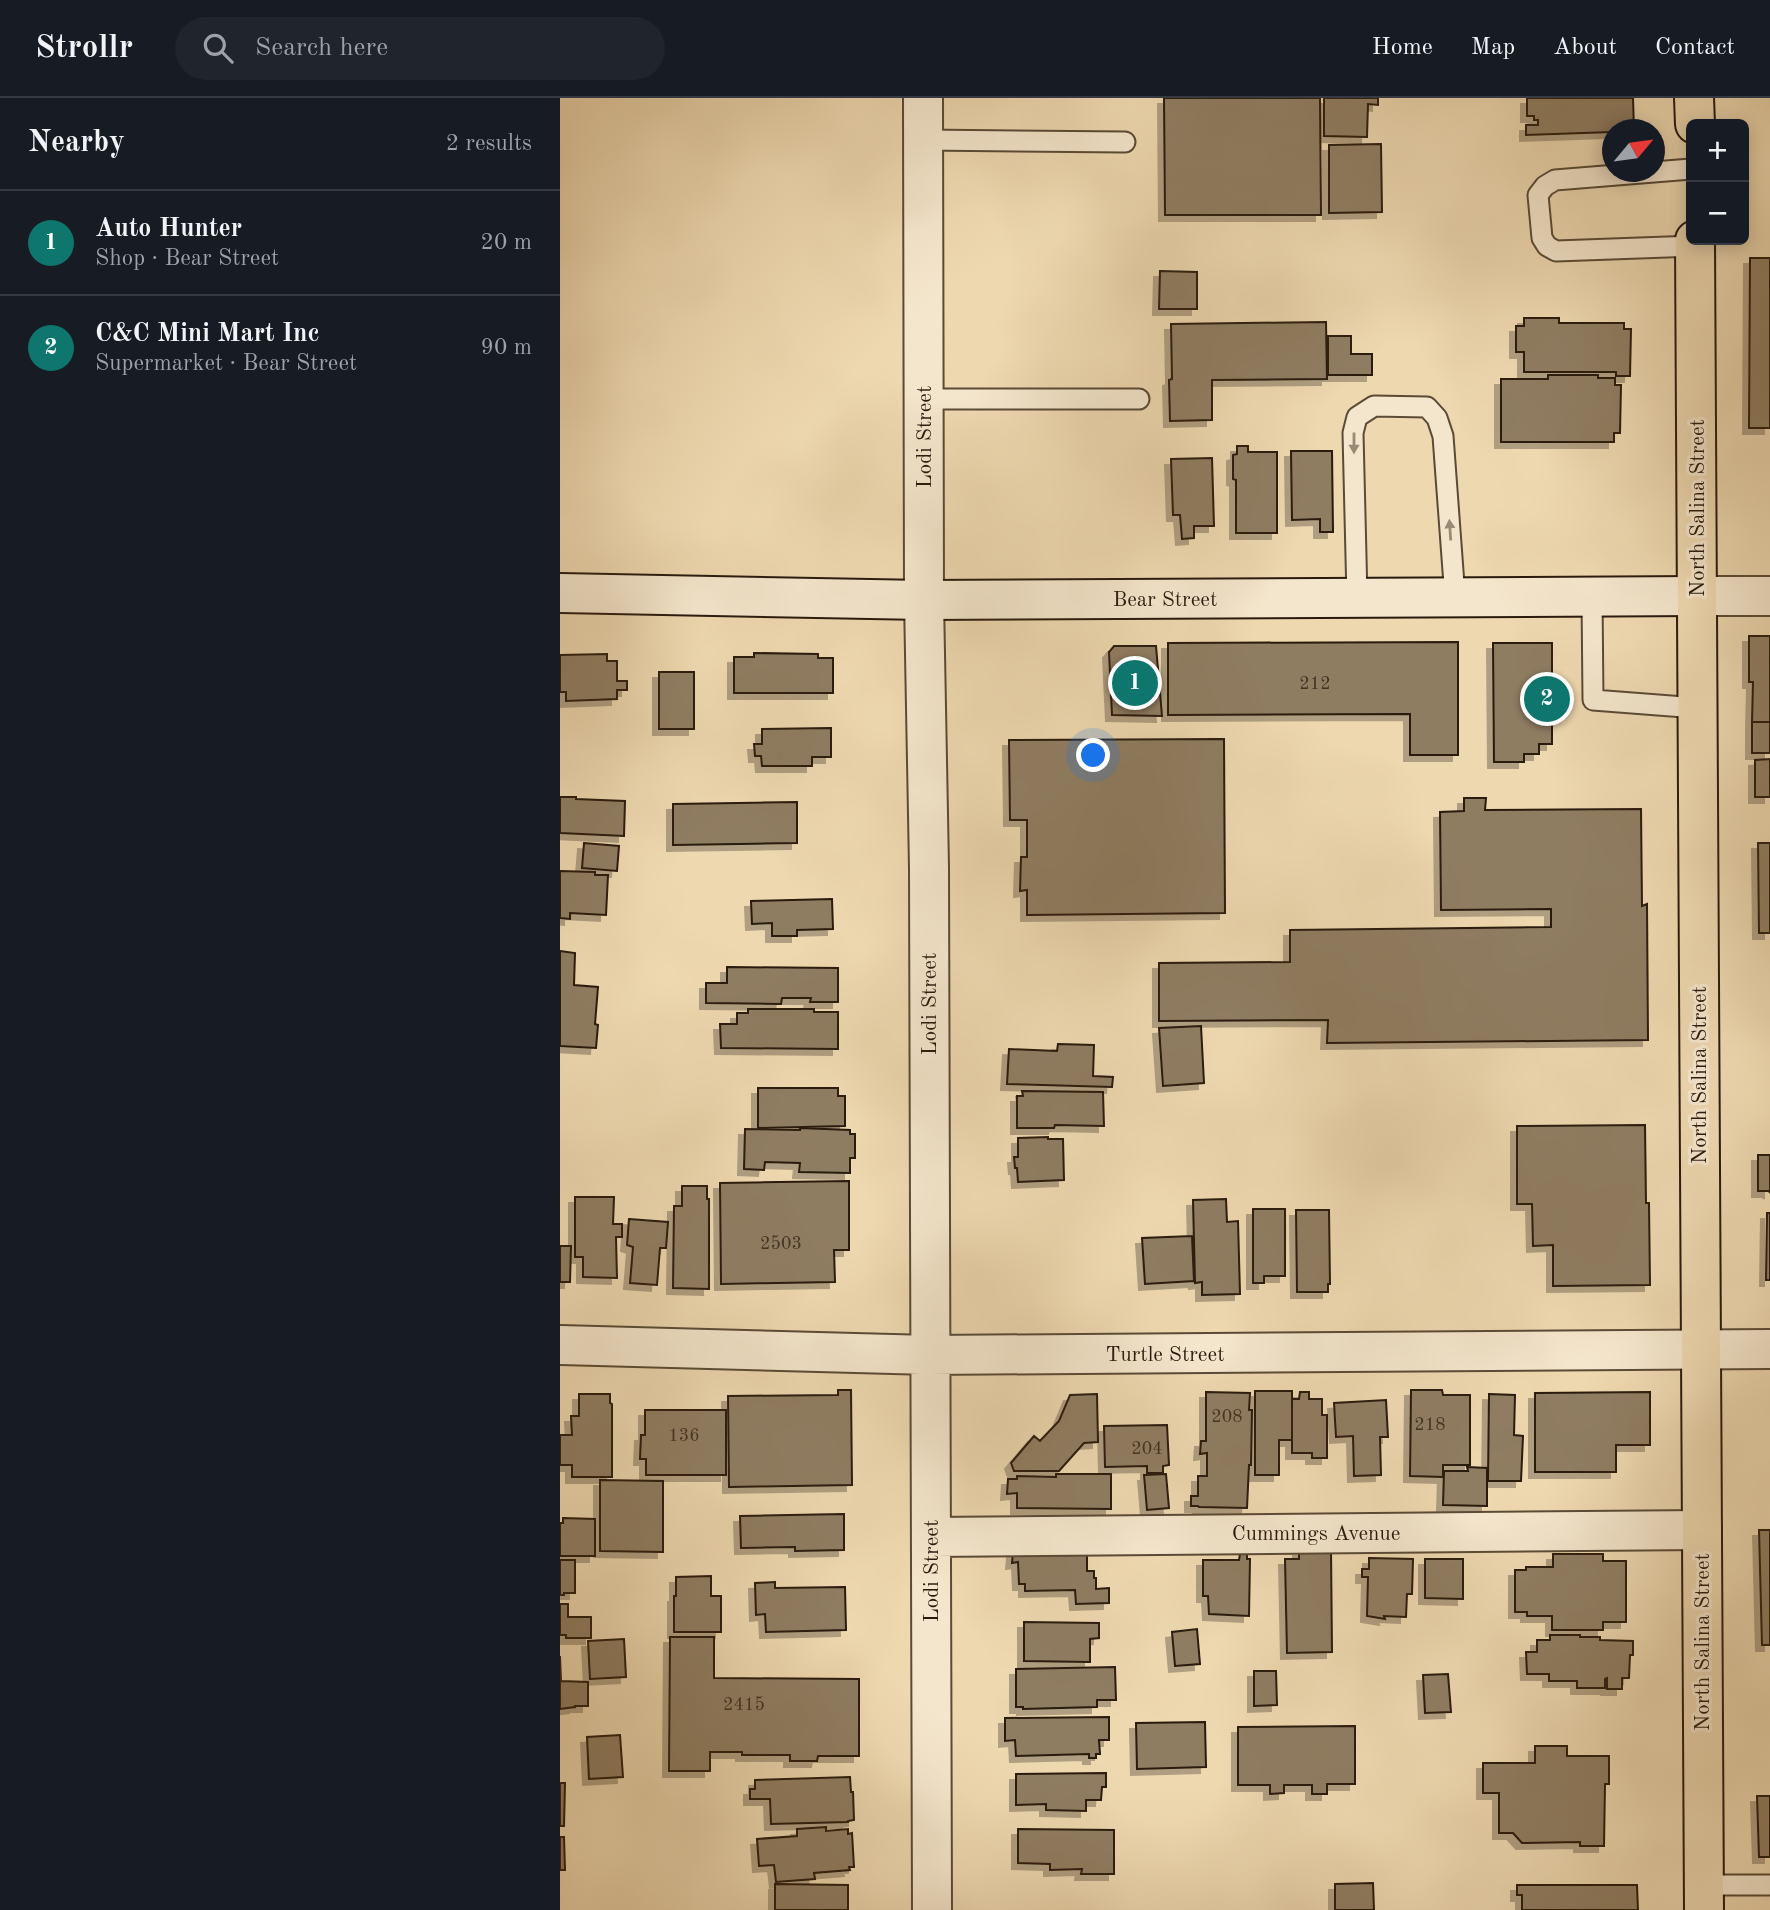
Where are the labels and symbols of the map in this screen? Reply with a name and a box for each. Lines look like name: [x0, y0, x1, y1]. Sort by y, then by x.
north arrow: [1602, 119, 1665, 182]
street label: Lodi Street: [915, 386, 936, 488]
street label: North Salina Street: [1688, 419, 1709, 597]
one-way arrow: [1348, 432, 1360, 454]
one-way arrow: [1444, 519, 1455, 541]
street label: Bear Street: [1113, 590, 1217, 611]
pin: 1: [1112, 657, 1158, 709]
pin: 2: [1524, 673, 1570, 725]
house number: 212: [1299, 675, 1331, 693]
your location: [1076, 738, 1110, 772]
street label: Lodi Street: [920, 953, 941, 1055]
street label: North Salina Street: [1690, 986, 1711, 1164]
house number: 2503: [760, 1235, 802, 1253]
street label: Turtle Street: [1105, 1345, 1225, 1366]
house number: 208: [1211, 1408, 1243, 1426]
house number: 218: [1414, 1416, 1446, 1434]
house number: 136: [668, 1427, 700, 1445]
house number: 204: [1131, 1440, 1163, 1458]
street label: Lodi Street: [922, 1520, 943, 1622]
street label: Cummings Avenue: [1232, 1524, 1400, 1545]
street label: North Salina Street: [1693, 1553, 1714, 1731]
house number: 2415: [723, 1696, 765, 1714]

